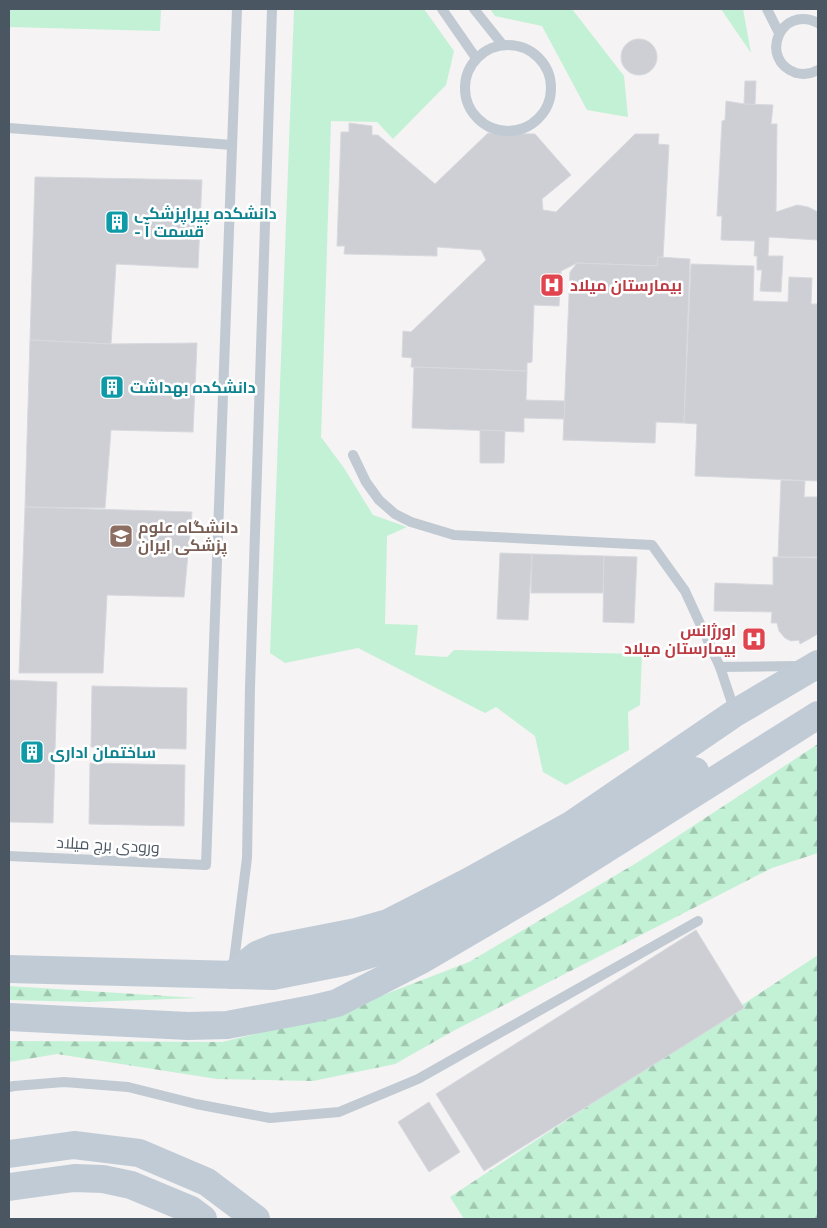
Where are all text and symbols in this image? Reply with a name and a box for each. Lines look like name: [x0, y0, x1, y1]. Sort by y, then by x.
place label: دانشکده پیراپزشکی - قسمت آ: [134, 203, 277, 242]
building icon: دانشکده پیراپزشکی - قسمت آ: [104, 209, 130, 235]
hospital icon: بیمارستان میلاد: [539, 272, 565, 298]
place label: بیمارستان میلاد: [570, 275, 682, 296]
building icon: دانشکده بهداشت: [99, 374, 125, 400]
place label: دانشکده بهداشت: [130, 377, 256, 398]
place label: دانشگاه علوم پزشکی ایران: [138, 517, 238, 557]
school or university icon: دانشگاه علوم پزشکی ایران: [108, 523, 134, 549]
place label: اورژانس بیمارستان میلاد: [624, 620, 736, 659]
hospital icon: اورژانس بیمارستان میلاد: [741, 626, 767, 652]
building icon: ساختمان اداری: [19, 739, 45, 765]
place label: ساختمان اداری: [50, 742, 156, 763]
street label: ورودی برج میلاد: [56, 832, 160, 859]

